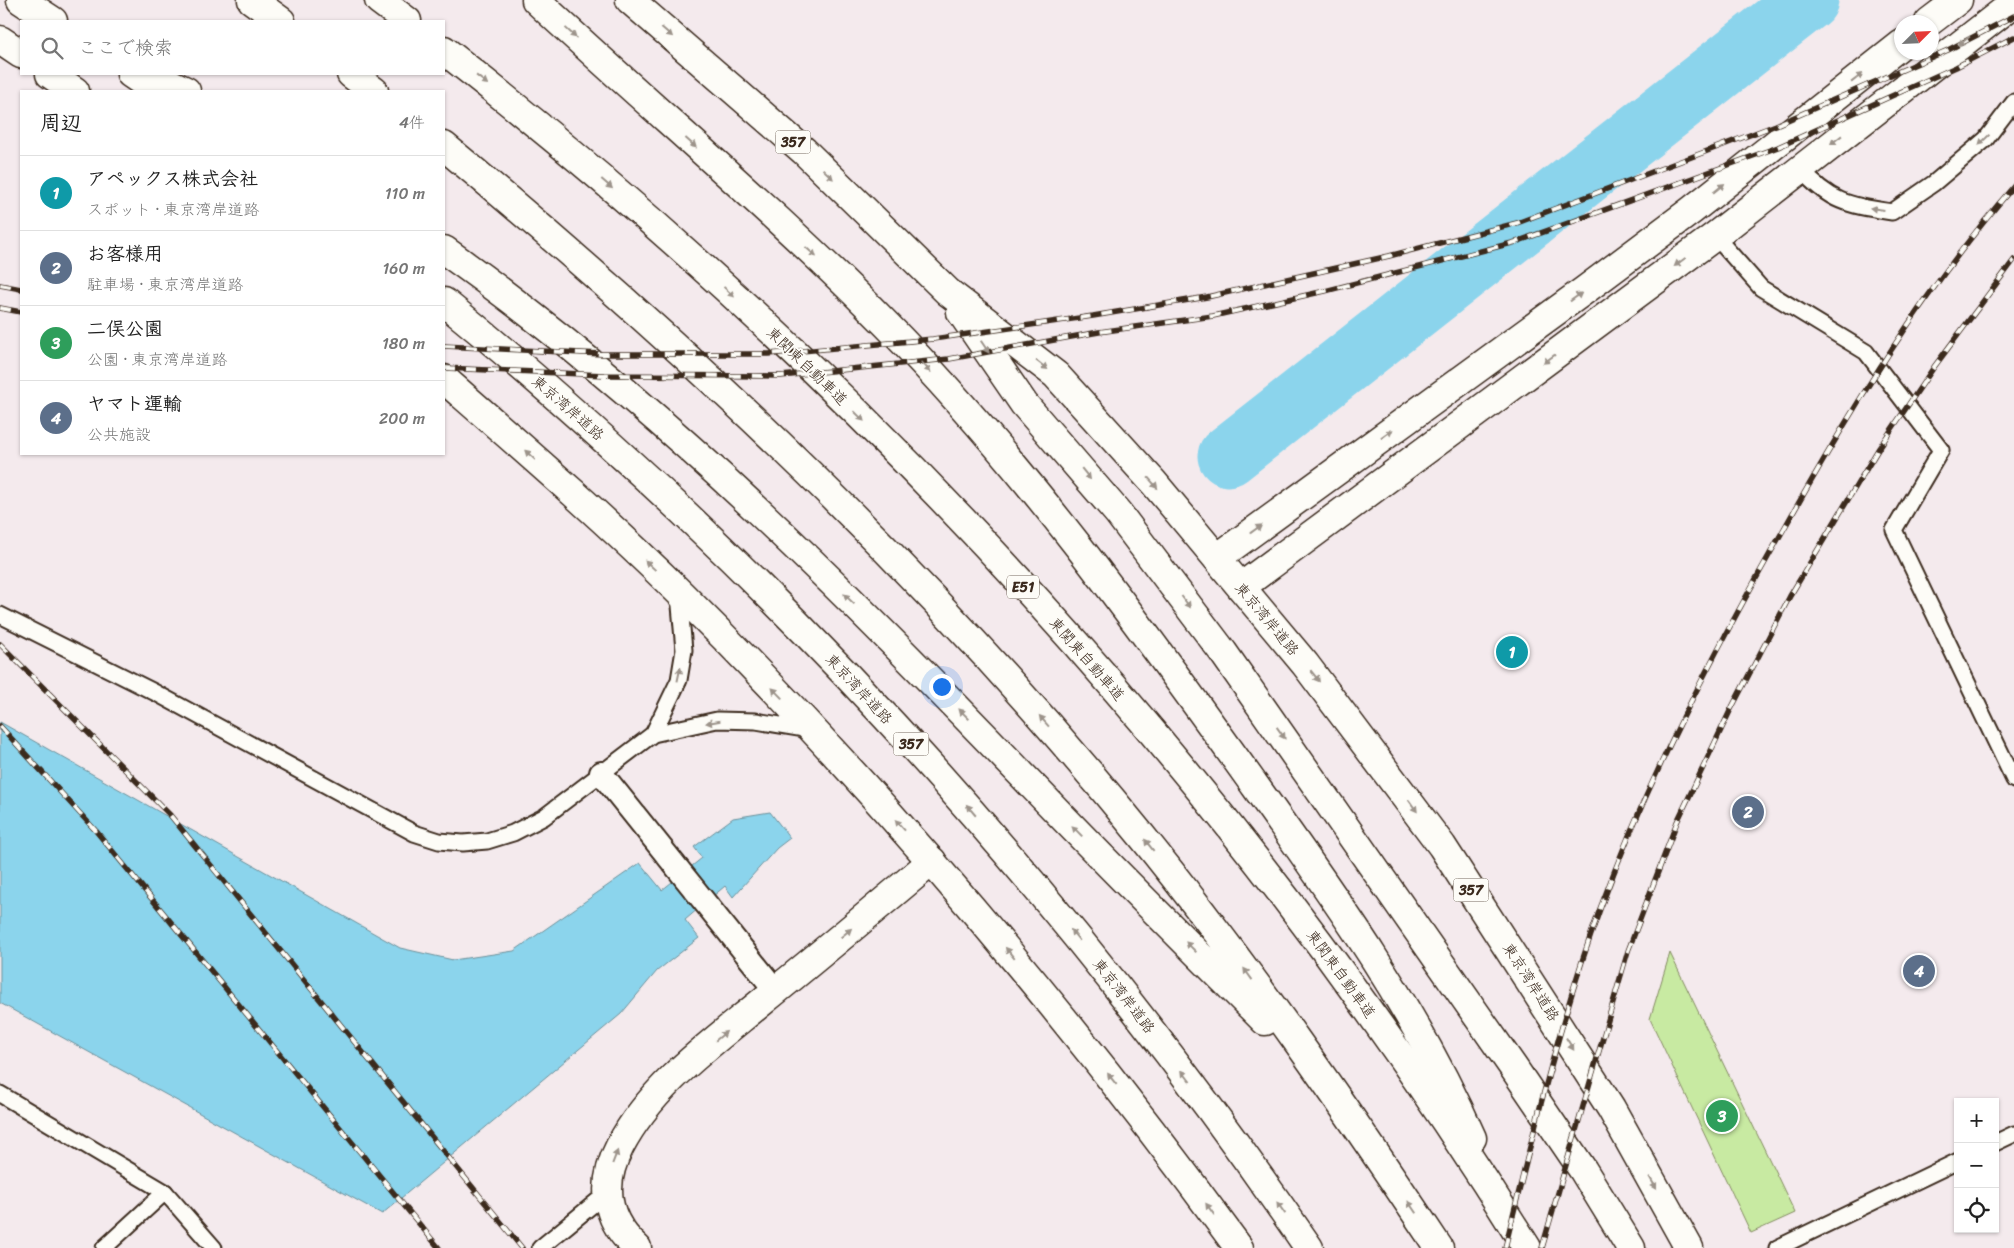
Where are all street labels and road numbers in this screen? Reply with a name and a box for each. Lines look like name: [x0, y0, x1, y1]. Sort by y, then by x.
road number: 357: [776, 130, 810, 154]
street label: 東関東自動車道: [760, 320, 854, 412]
street label: 東京湾岸道路: [526, 369, 610, 447]
road number: E51: [1007, 576, 1039, 598]
street label: 東京湾岸道路: [1228, 576, 1306, 662]
street label: 東関東自動車道: [1043, 611, 1131, 707]
street label: 東京湾岸道路: [819, 647, 899, 731]
road number: 357: [894, 732, 928, 756]
road number: 357: [1454, 878, 1488, 902]
street label: 東関東自動車道: [1300, 924, 1382, 1024]
street label: 東京湾岸道路: [1496, 937, 1566, 1027]
street label: 東京湾岸道路: [1086, 953, 1162, 1039]

